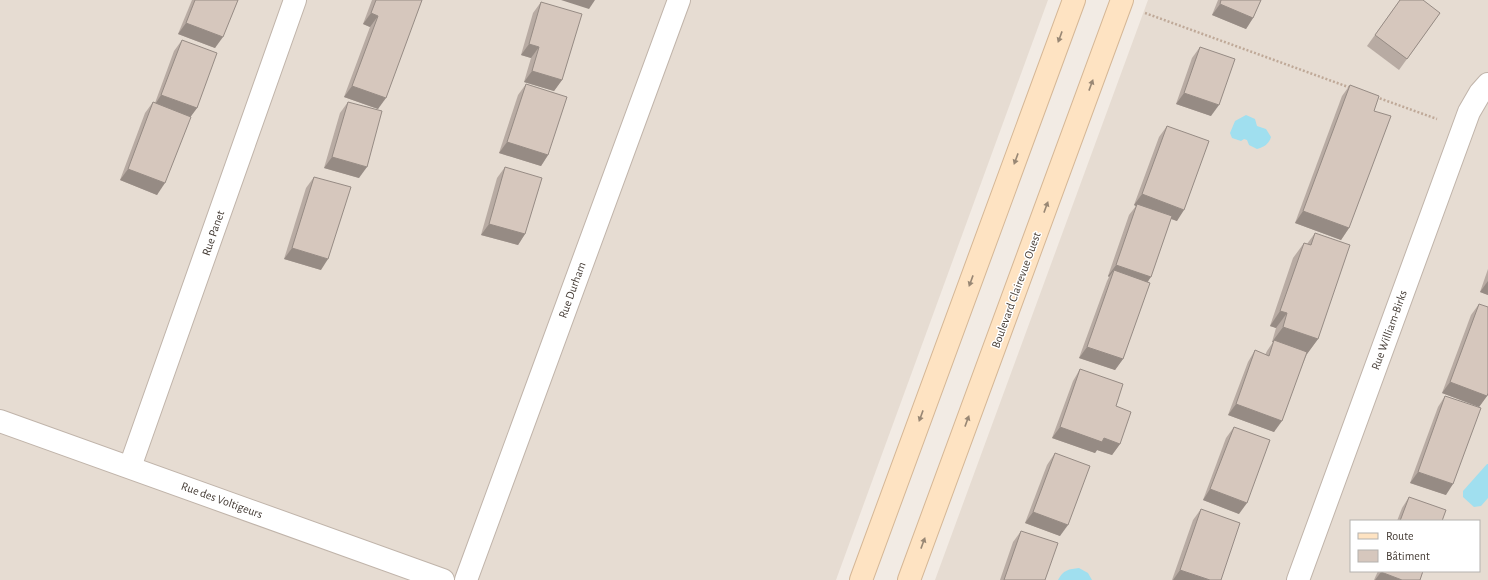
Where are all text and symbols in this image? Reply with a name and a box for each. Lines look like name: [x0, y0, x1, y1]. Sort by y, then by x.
one-way arrow: [1057, 31, 1063, 43]
one-way arrow: [1088, 79, 1094, 91]
one-way arrow: [1012, 153, 1018, 165]
one-way arrow: [1044, 201, 1050, 213]
street label: Rue Panet: [200, 209, 226, 257]
street label: Boulevard Clairevue Ouest: [989, 230, 1043, 350]
street label: Rue Durham: [556, 260, 588, 320]
one-way arrow: [967, 275, 973, 287]
street label: Rue William-Birks: [1369, 288, 1409, 372]
one-way arrow: [918, 410, 924, 422]
one-way arrow: [965, 415, 971, 427]
street label: Rue des Voltigeurs: [180, 480, 264, 520]
legend: [1350, 520, 1480, 572]
text: Route: [1386, 530, 1413, 542]
one-way arrow: [920, 537, 926, 549]
text: Bâtiment: [1386, 550, 1430, 562]

